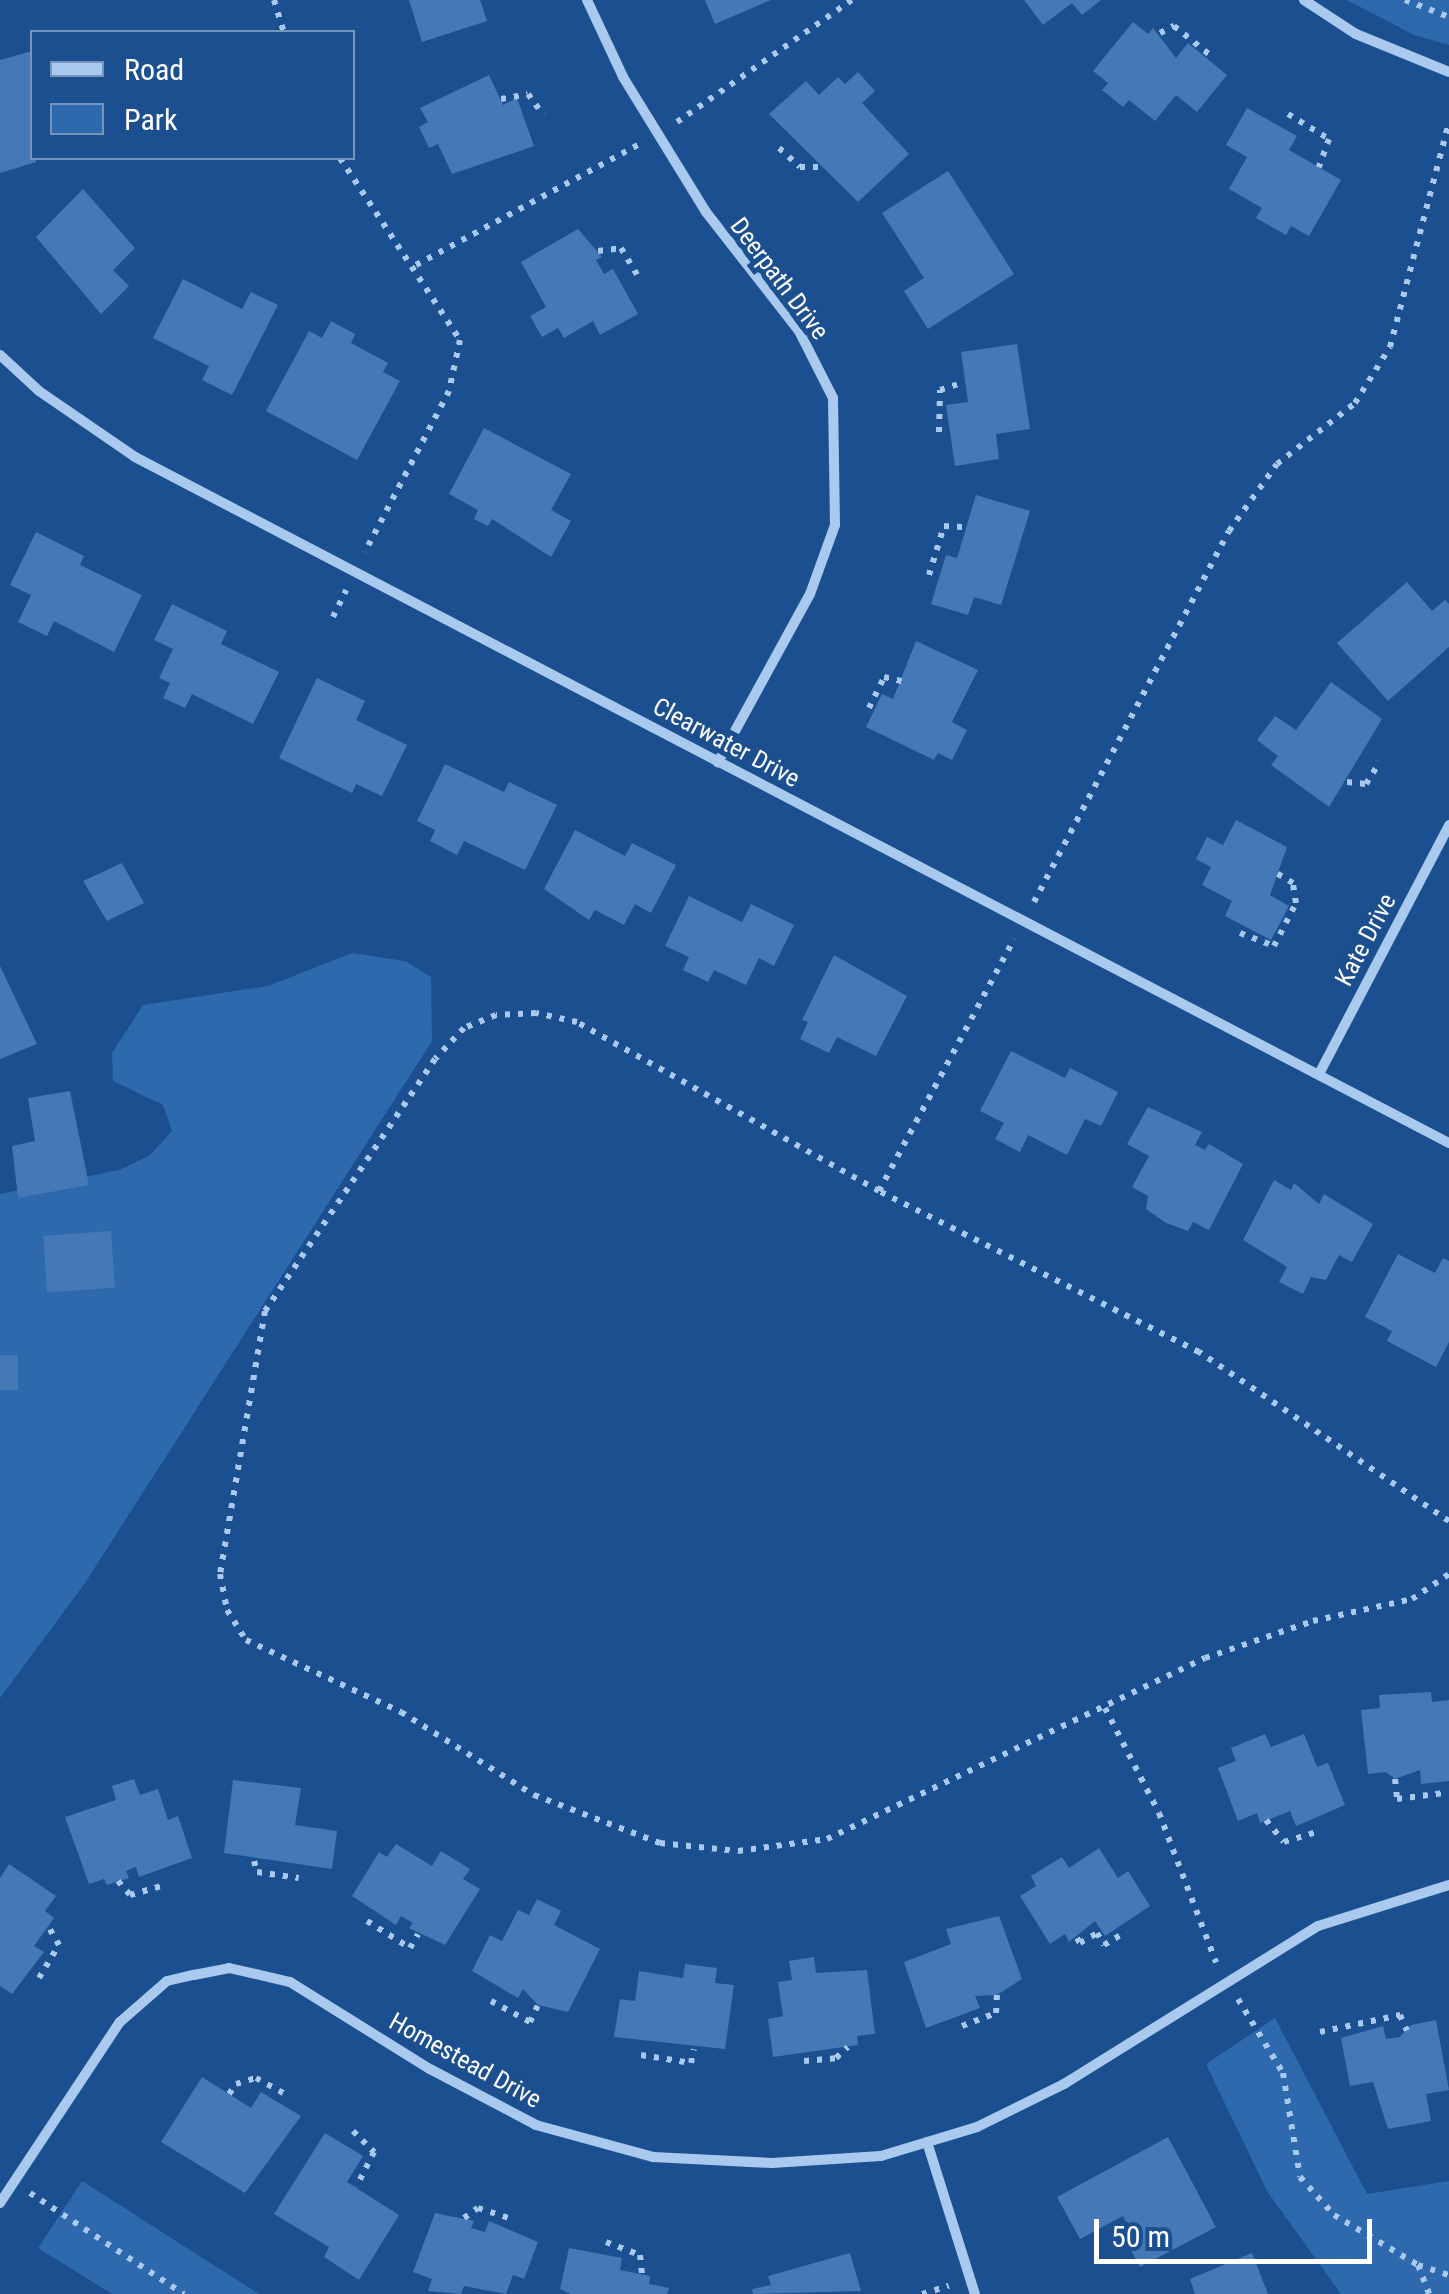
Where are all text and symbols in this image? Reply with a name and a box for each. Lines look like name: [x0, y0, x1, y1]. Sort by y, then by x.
legend: [30, 30, 355, 160]
text: Road: [124, 52, 184, 87]
text: Park: [124, 102, 178, 137]
street label: Deerpath Drive: [723, 212, 835, 346]
street label: Clearwater Drive: [647, 692, 805, 794]
street label: Kate Drive: [1329, 889, 1403, 991]
street label: Homestead Drive: [384, 2007, 546, 2115]
scale bar: [1099, 2199, 1376, 2261]
text: 50 m: [1111, 2219, 1170, 2254]

